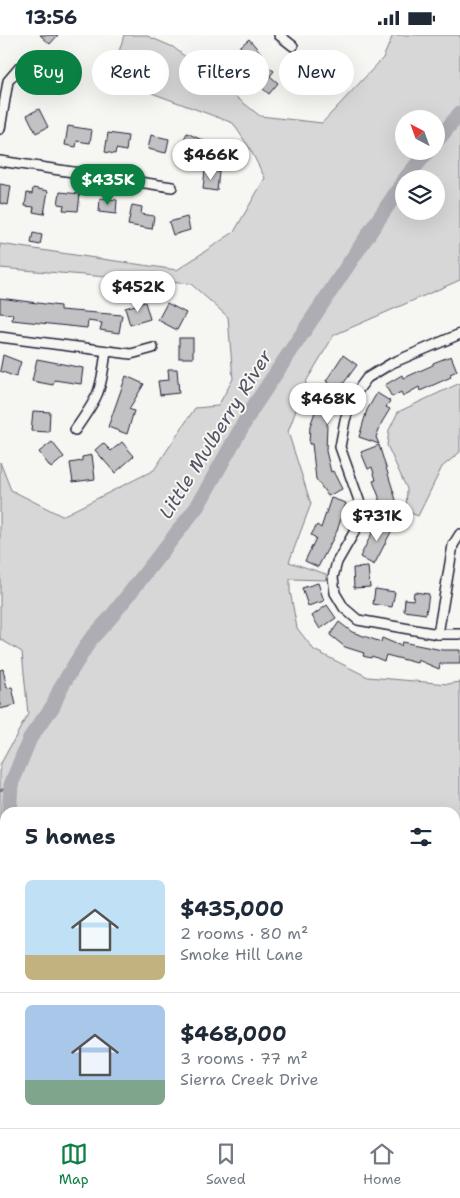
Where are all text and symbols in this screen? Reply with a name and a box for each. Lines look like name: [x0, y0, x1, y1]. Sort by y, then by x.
text: 13:56: [25, 5, 77, 30]
chip: Buy: [15, 50, 82, 95]
chip: Rent: [92, 50, 169, 95]
chip: Filters: [179, 50, 269, 95]
chip: New: [279, 50, 354, 95]
north arrow: [395, 110, 445, 160]
map controls: [395, 110, 445, 220]
pin: $466K: [176, 139, 246, 181]
text: $466K: [183, 144, 239, 165]
pin: $435K: [73, 163, 143, 206]
text: $435K: [81, 169, 135, 190]
button: layers: [395, 170, 445, 220]
pin: $452K: [103, 271, 173, 313]
text: $452K: [111, 276, 165, 297]
water label: Little Mulberry River: [153, 344, 278, 523]
pin: $468K: [293, 383, 363, 425]
text: $468K: [300, 388, 356, 409]
pin: $731K: [342, 499, 412, 542]
text: $731K: [352, 505, 402, 526]
text: 5 homes: [25, 823, 116, 851]
icon: filters: [407, 823, 435, 851]
text: $435,000: [180, 895, 284, 923]
icon: home: [65, 900, 125, 960]
text: 2 rooms · 80 m²: [180, 923, 308, 944]
text: Smoke Hill Lane: [180, 944, 303, 965]
text: $468,000: [180, 1020, 287, 1048]
icon: home: [65, 1025, 125, 1085]
text: 3 rooms · 77 m²: [180, 1048, 308, 1069]
text: Sierra Creek Drive: [180, 1069, 319, 1090]
tab: Map: [59, 1140, 89, 1188]
tab: Saved: [206, 1140, 246, 1188]
tab: Home: [363, 1140, 401, 1188]

